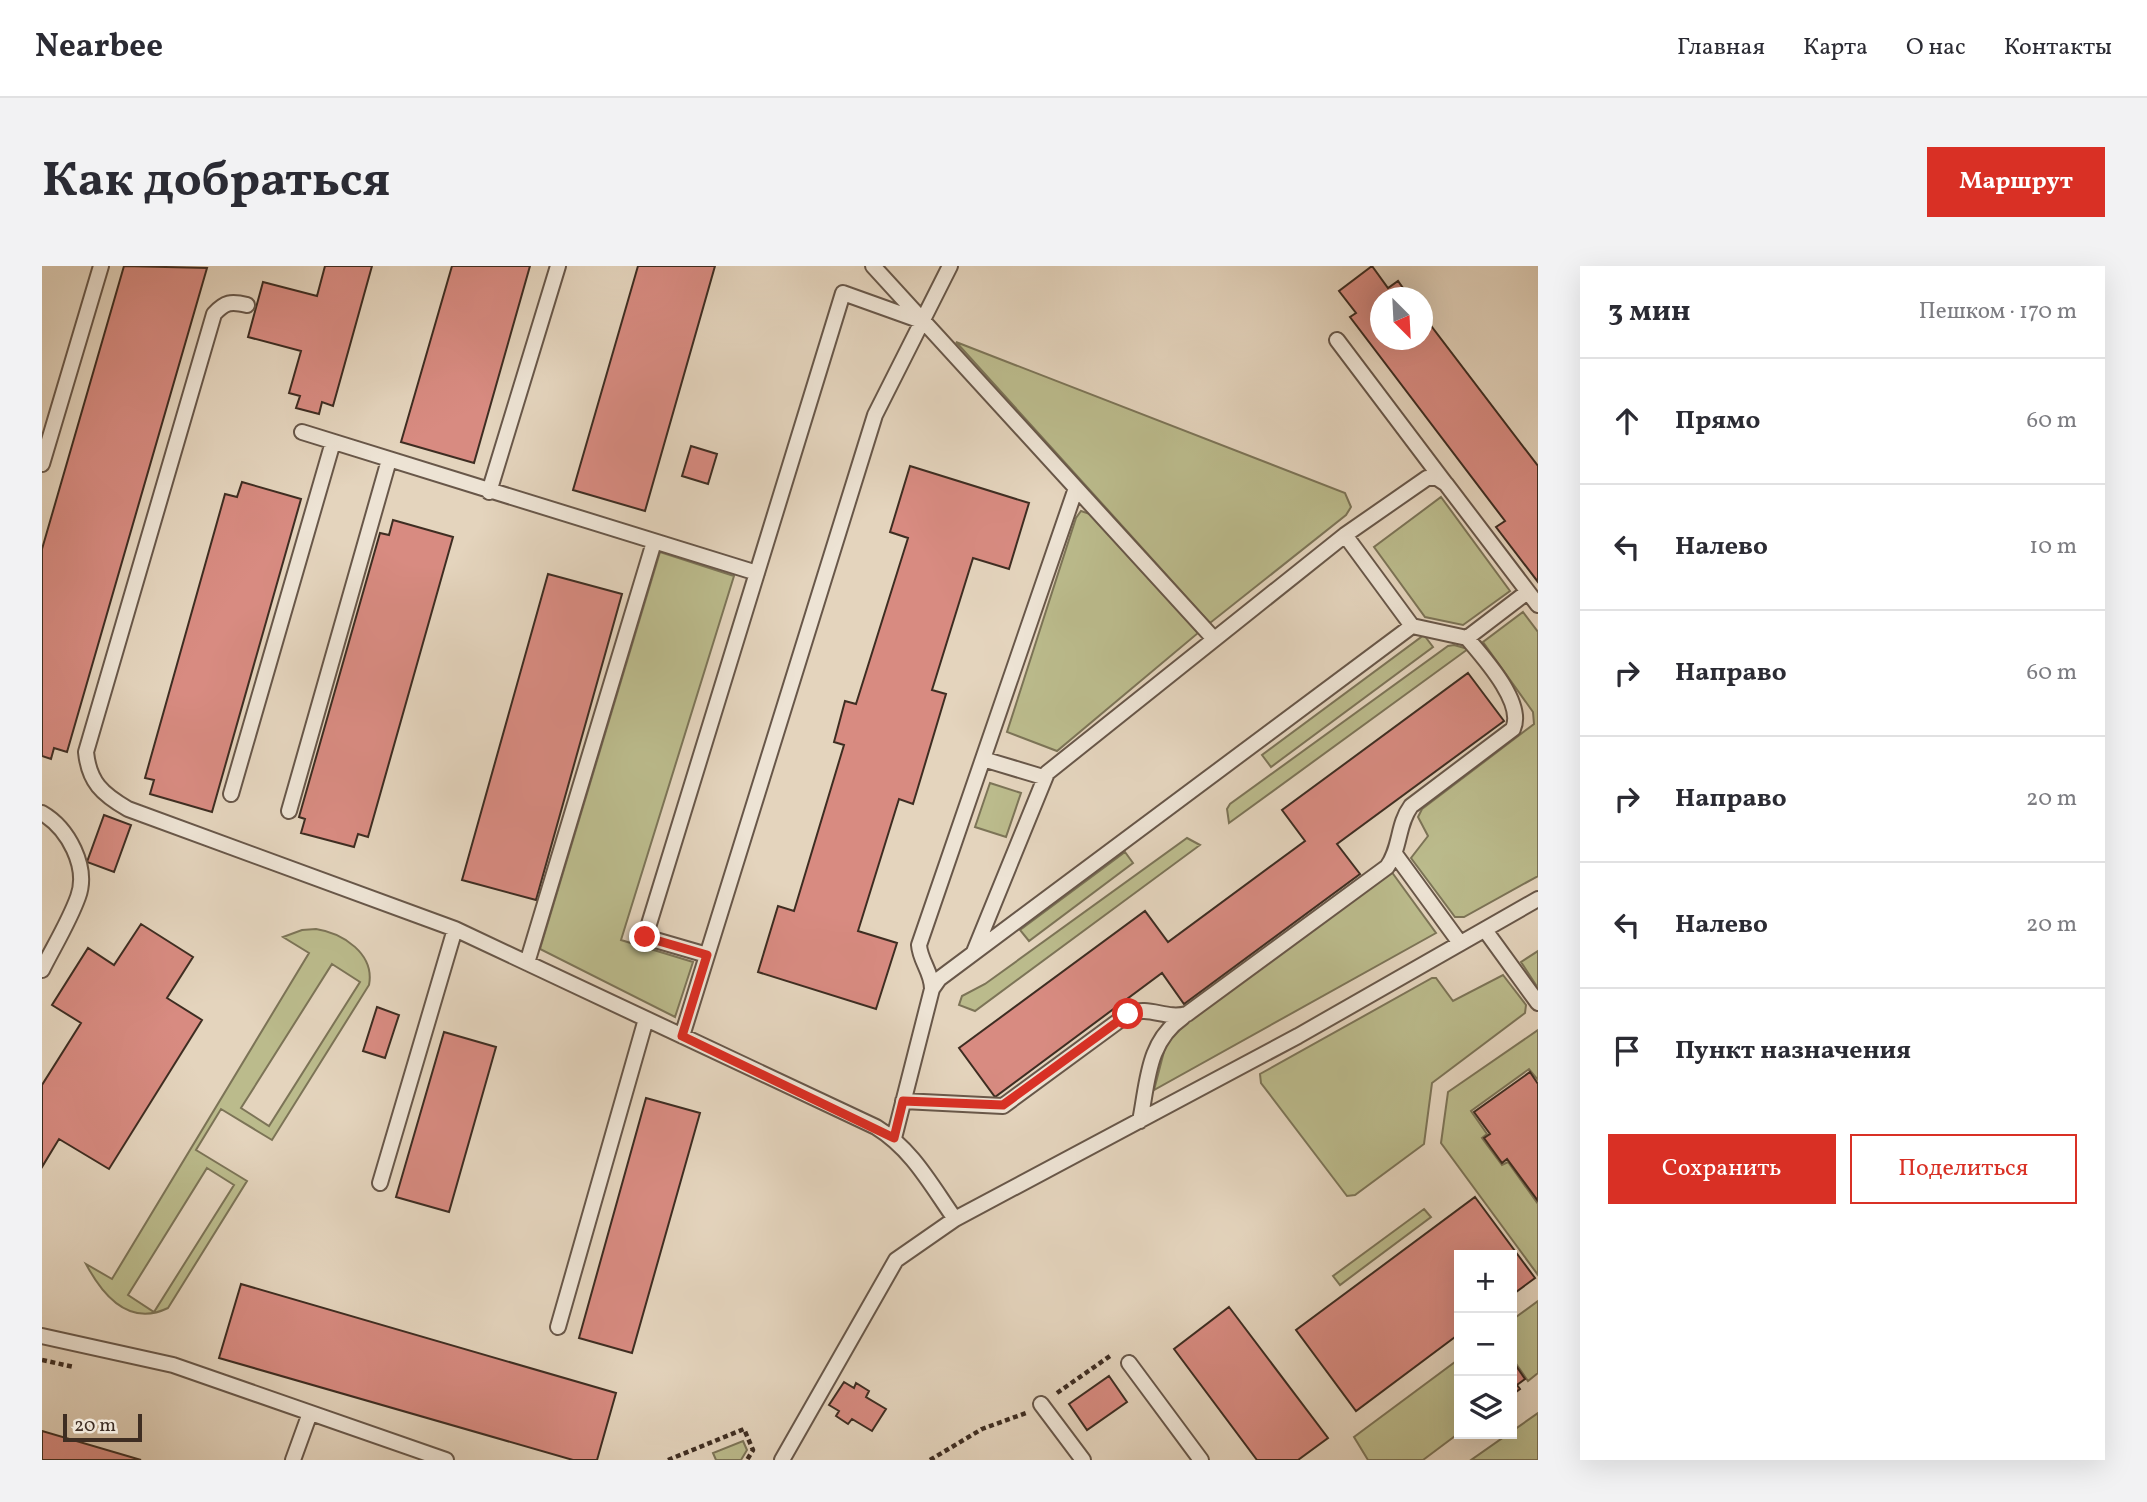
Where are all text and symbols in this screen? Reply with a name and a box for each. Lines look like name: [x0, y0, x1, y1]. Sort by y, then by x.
text: Nearbee: [35, 25, 163, 71]
text: Главная: [1677, 31, 1765, 65]
text: Карта: [1803, 31, 1868, 65]
text: О нас: [1906, 31, 1966, 65]
text: Контакты: [2004, 31, 2112, 65]
button: Маршрут: [1927, 147, 2105, 217]
text: Как добраться: [42, 148, 390, 217]
north arrow: [1370, 287, 1433, 350]
text: 3 мин: [1608, 291, 1691, 333]
text: Пешком · 170 m: [1919, 296, 2077, 328]
icon: ahead: [1608, 402, 1646, 440]
text: Прямо: [1675, 403, 1760, 439]
text: 60 m: [2027, 405, 2077, 437]
icon: left: [1608, 528, 1646, 566]
text: Налево: [1675, 529, 1768, 565]
text: 10 m: [2029, 531, 2077, 563]
icon: right: [1608, 654, 1646, 692]
text: Направо: [1675, 655, 1787, 691]
text: 60 m: [2027, 657, 2077, 689]
icon: right: [1608, 780, 1646, 818]
text: Направо: [1675, 781, 1787, 817]
text: 20 m: [2026, 783, 2077, 815]
icon: left: [1608, 906, 1646, 944]
text: Налево: [1675, 907, 1768, 943]
text: 20 m: [2026, 909, 2077, 941]
route end: [629, 921, 660, 952]
route start: [1112, 998, 1143, 1029]
icon: arrive: [1608, 1032, 1646, 1070]
text: Пункт назначения: [1675, 1033, 1911, 1069]
button: Сохранить: [1608, 1134, 1836, 1204]
button: Поделиться: [1850, 1134, 2077, 1204]
map controls: [1454, 1250, 1517, 1439]
button: +: [1454, 1250, 1517, 1313]
button: −: [1454, 1313, 1517, 1376]
button: layers: [1454, 1376, 1517, 1439]
scale bar: [63, 1411, 142, 1443]
text: 20 m: [74, 1413, 116, 1439]

